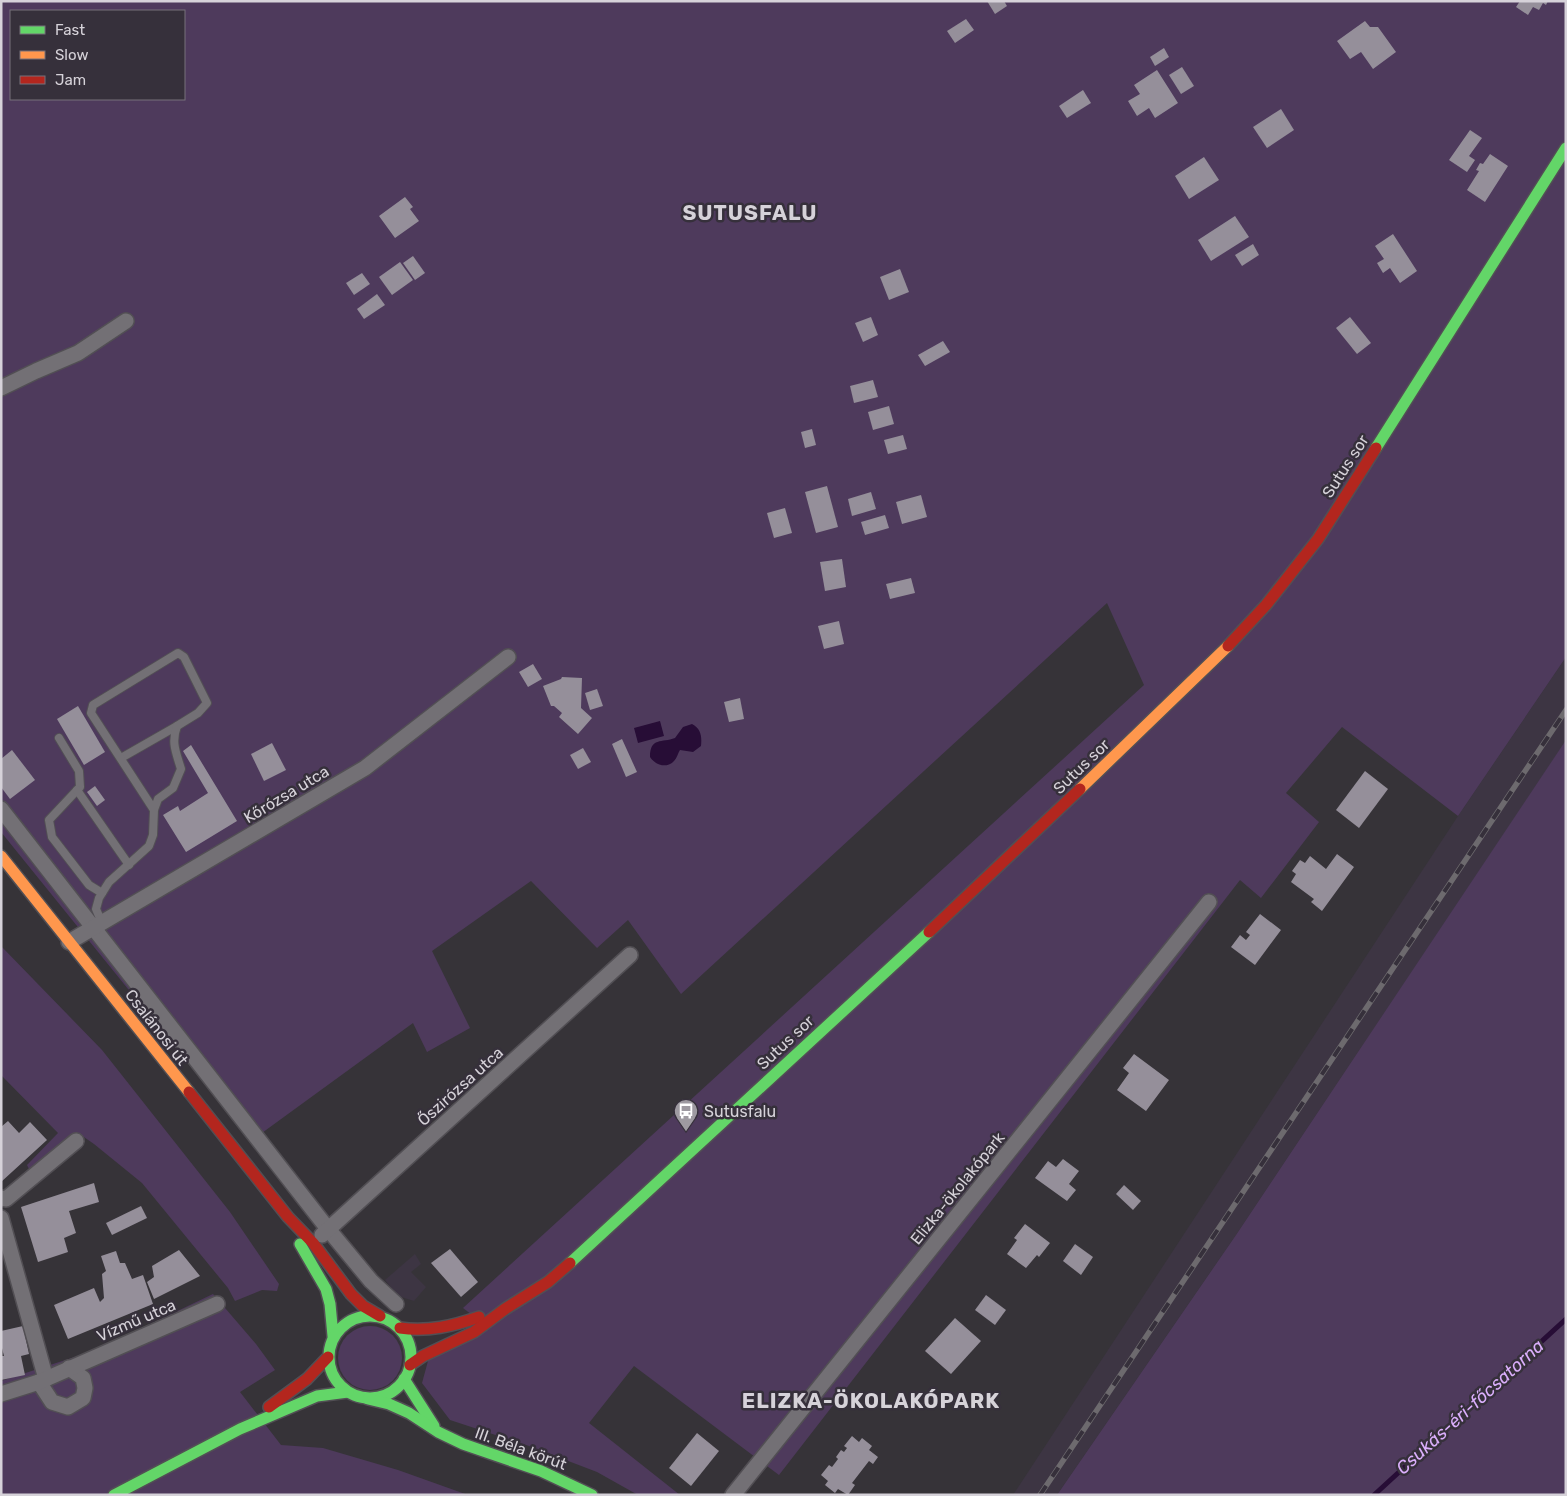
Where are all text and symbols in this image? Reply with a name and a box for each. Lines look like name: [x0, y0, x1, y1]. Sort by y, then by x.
legend: [10, 10, 185, 100]
text: Fast: [55, 21, 85, 39]
text: Slow: [55, 46, 88, 64]
text: Jam: [55, 71, 86, 89]
district label: SUTUSFALU: [682, 200, 818, 225]
street label: Sutus sor: [1318, 431, 1373, 501]
street label: Sutus sor: [1049, 735, 1113, 798]
street label: Kőrózsa utca: [240, 762, 332, 827]
street label: Csalánosi út: [121, 986, 192, 1069]
street label: Sutus sor: [753, 1011, 818, 1074]
street label: Őszirózsa utca: [413, 1042, 507, 1130]
bus stop icon: Sutusfalu: [673, 1098, 699, 1132]
place label: Sutusfalu: [704, 1102, 776, 1121]
street label: Elizka-ökolakópark: [906, 1128, 1009, 1248]
street label: Vízmű utca: [94, 1295, 178, 1346]
water label: Csukás-éri-főcsatorna: [1392, 1334, 1549, 1479]
district label: ELIZKA-ÖKOLAKÓPARK: [742, 1388, 1000, 1413]
street label: III. Béla körút: [472, 1423, 569, 1474]

